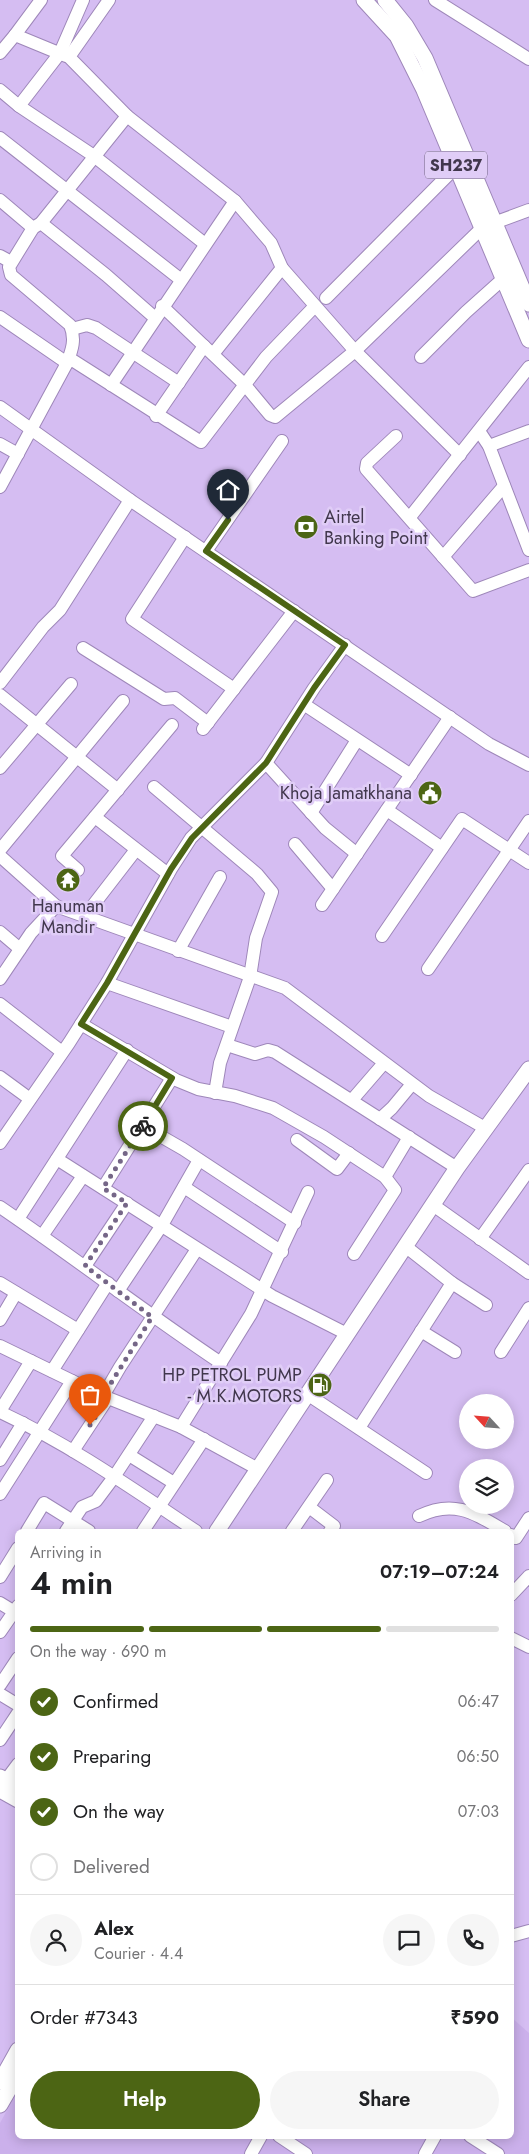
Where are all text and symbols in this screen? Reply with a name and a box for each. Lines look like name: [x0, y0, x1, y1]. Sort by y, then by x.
road number: SH237: [425, 152, 487, 178]
pin: [207, 469, 249, 520]
icon: home: [214, 476, 242, 504]
place label: Airtel Banking Point: [324, 504, 428, 551]
bank icon: Airtel Banking Point: [293, 514, 319, 540]
place label: Khoja Jamatkhana: [280, 780, 412, 806]
public building icon: Khoja Jamatkhana: [417, 780, 443, 806]
temple icon: Hanuman Mandir: [55, 867, 81, 893]
place label: Hanuman Mandir: [32, 893, 104, 940]
courier: [118, 1101, 168, 1151]
icon: bike: [129, 1112, 157, 1140]
place label: HP PETROL PUMP - M.K.MOTORS: [162, 1362, 302, 1409]
fuel station icon: HP PETROL PUMP - M.K.MOTORS: [307, 1372, 333, 1398]
pin: [69, 1374, 111, 1425]
icon: bag: [76, 1381, 104, 1409]
north arrow: [459, 1394, 514, 1449]
map controls: [459, 1394, 514, 1514]
button: layers: [459, 1459, 514, 1514]
text: Arriving in: [30, 1541, 102, 1564]
text: 07:19–07:24: [380, 1558, 499, 1585]
text: 4 min: [30, 1560, 113, 1606]
text: On the way · 690 m: [30, 1640, 166, 1663]
icon: check: [30, 1688, 58, 1716]
text: Confirmed: [73, 1688, 159, 1715]
text: 06:47: [458, 1690, 499, 1713]
icon: check: [30, 1743, 58, 1771]
text: Preparing: [73, 1743, 151, 1770]
text: 06:50: [457, 1745, 499, 1768]
icon: check: [30, 1798, 58, 1826]
text: On the way: [73, 1798, 164, 1825]
text: 07:03: [458, 1800, 499, 1823]
text: Delivered: [73, 1853, 150, 1880]
button: person: [30, 1914, 82, 1966]
button: chat: [383, 1914, 435, 1966]
button: phone: [447, 1914, 499, 1966]
text: Alex: [94, 1915, 134, 1942]
text: Courier · 4.4: [94, 1942, 183, 1965]
text: Order #7343: [30, 2004, 138, 2031]
text: ₹590: [451, 2004, 499, 2031]
button: Help: [30, 2071, 260, 2129]
button: Share: [270, 2071, 499, 2129]

